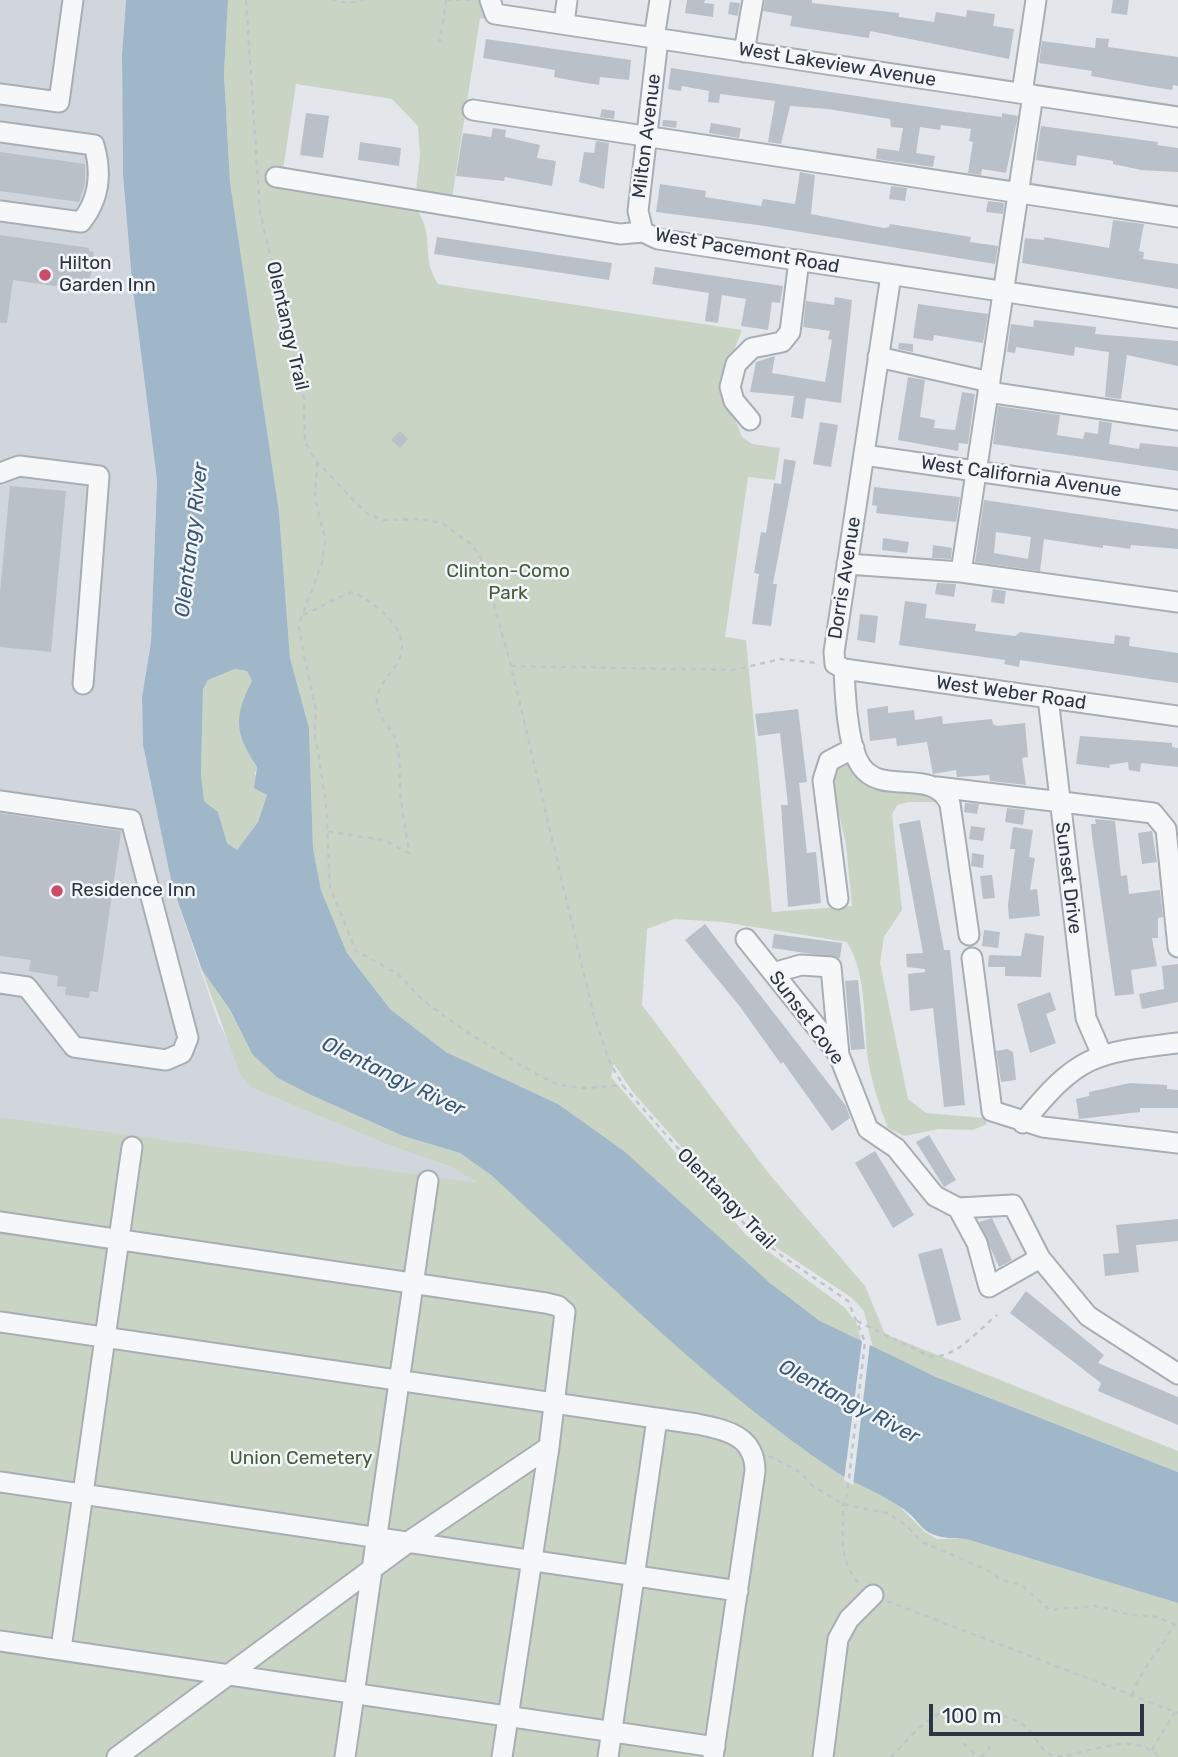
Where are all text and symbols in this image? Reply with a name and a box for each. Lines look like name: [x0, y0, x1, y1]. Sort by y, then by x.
street label: West Lakeview Avenue: [736, 38, 938, 92]
street label: Milton Avenue: [628, 72, 666, 200]
street label: West Pacemont Road: [653, 224, 841, 278]
place label: Hilton Garden Inn: [59, 253, 156, 297]
street label: Olentangy Trail: [261, 259, 313, 393]
marker: Hilton Garden Inn: [37, 267, 53, 283]
street label: West California Avenue: [919, 452, 1123, 502]
water label: Olentangy River: [170, 461, 214, 619]
street label: Dorris Avenue: [824, 515, 866, 641]
park label: Clinton-Como Park: [446, 561, 570, 605]
street label: West Weber Road: [934, 671, 1088, 715]
street label: Sunset Drive: [1050, 821, 1086, 935]
place label: Residence Inn: [71, 880, 196, 902]
marker: Residence Inn: [49, 883, 65, 899]
street label: Sunset Cove: [763, 967, 849, 1069]
water label: Olentangy River: [317, 1031, 469, 1123]
street label: Olentangy Trail: [672, 1144, 780, 1254]
water label: Olentangy River: [774, 1354, 924, 1450]
park label: Union Cemetery: [229, 1448, 373, 1470]
scale bar: [933, 1690, 1148, 1734]
text: 100 m: [942, 1703, 1001, 1728]

